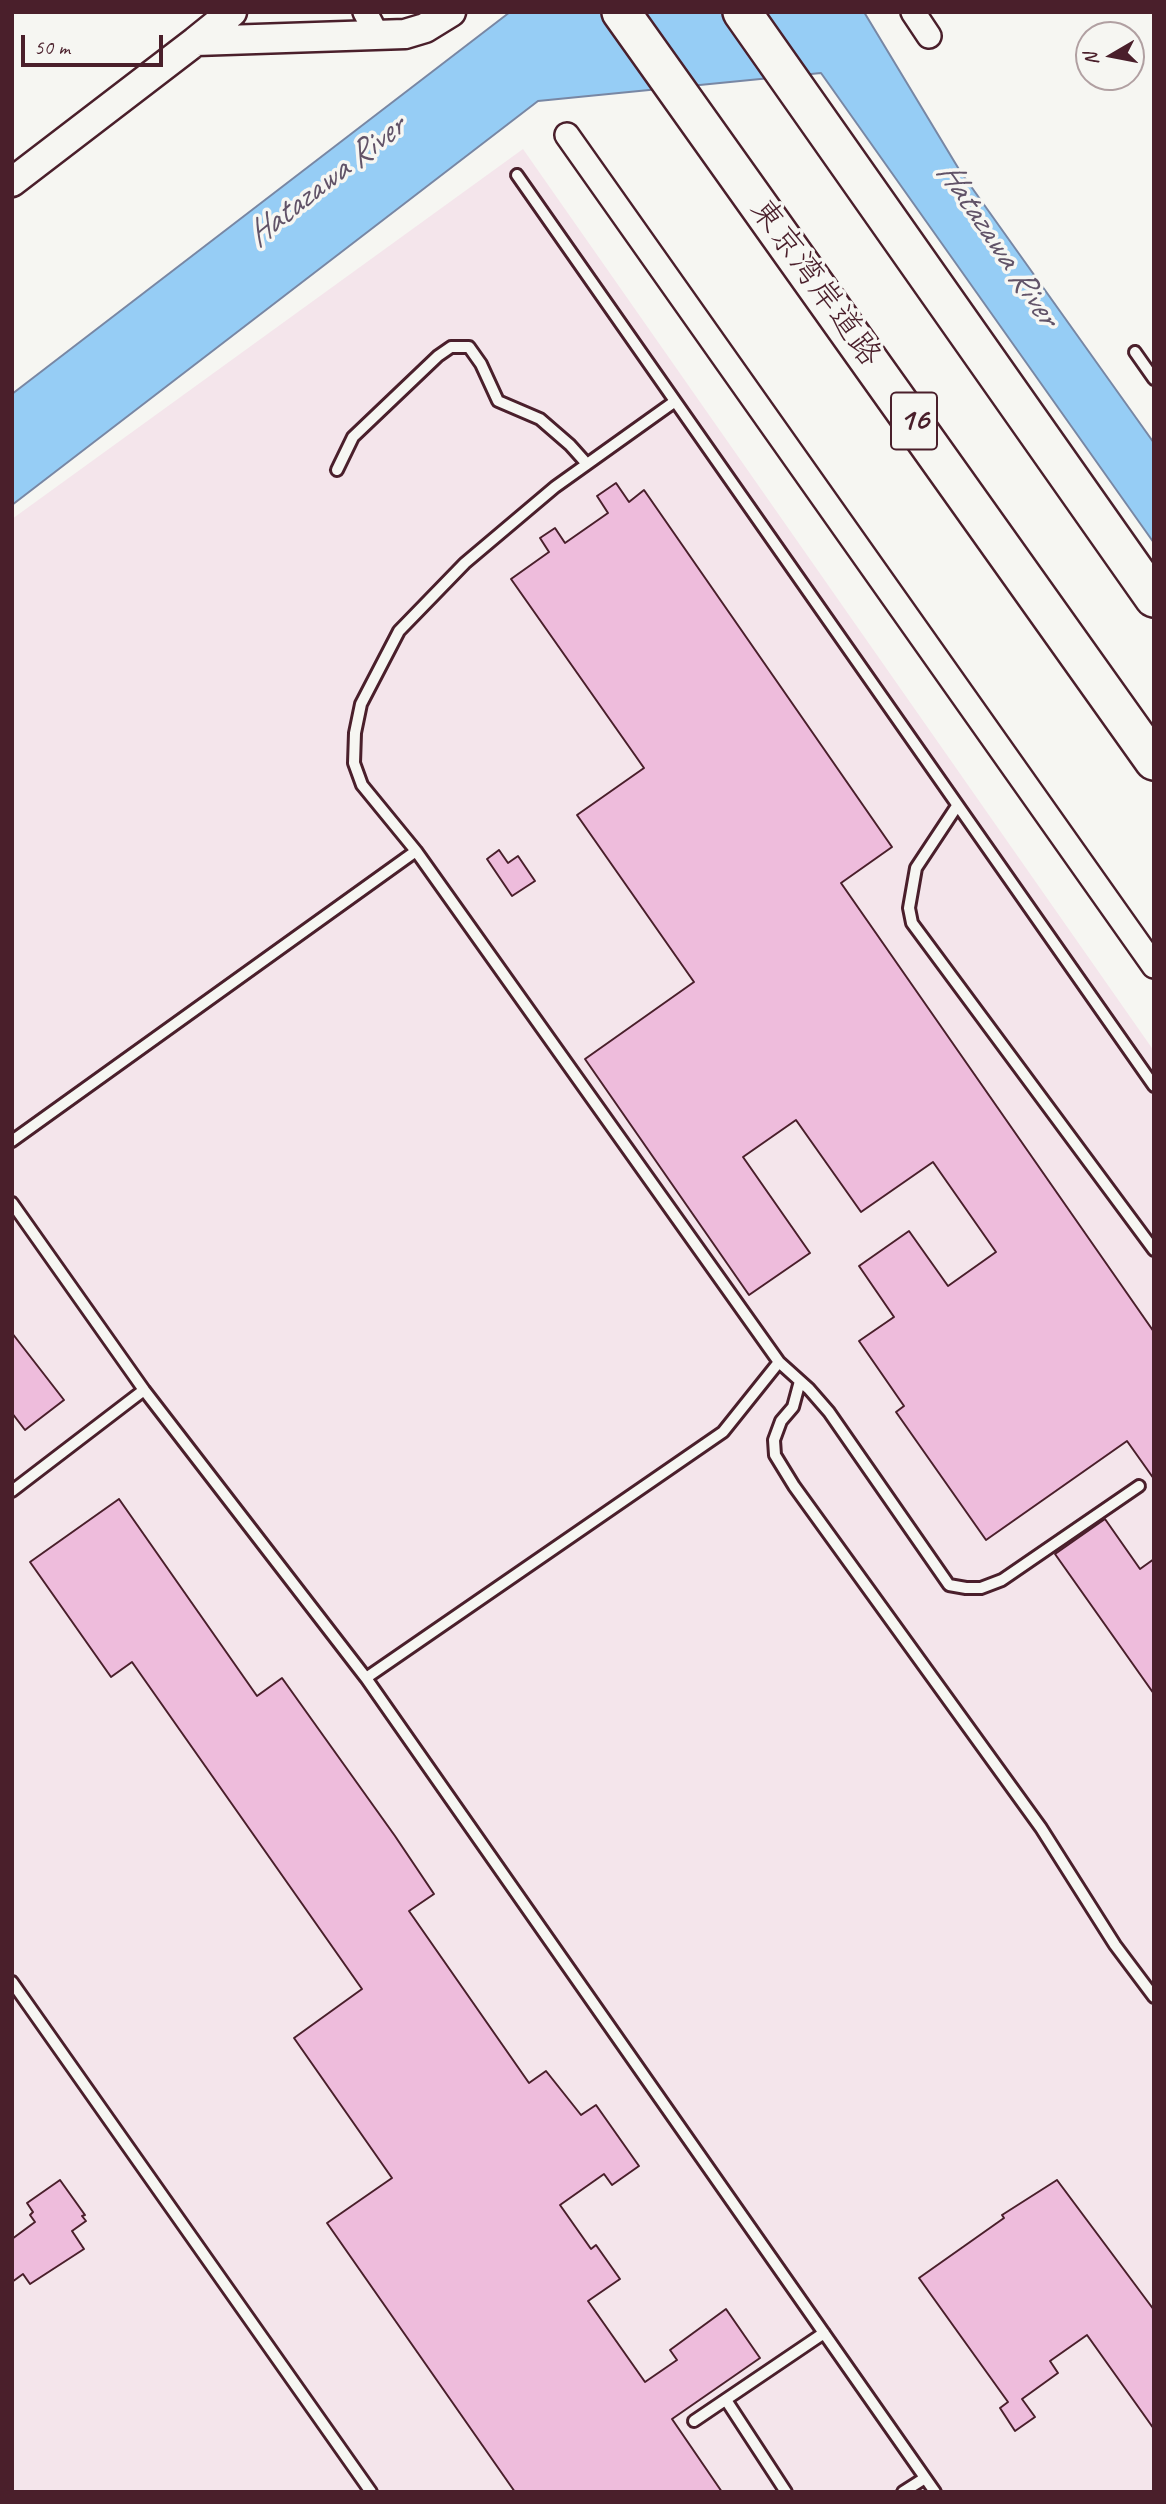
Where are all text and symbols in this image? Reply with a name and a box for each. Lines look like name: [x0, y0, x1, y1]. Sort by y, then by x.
scale bar: [24, 21, 166, 65]
north arrow: [1075, 21, 1145, 91]
text: 50 m: [34, 34, 70, 60]
text: N: [1078, 51, 1104, 67]
water label: Hatazawa River: [239, 107, 413, 257]
water label: Hatazawa River: [927, 154, 1067, 334]
street label: 東京湾岸道路: [741, 191, 889, 375]
road number: 16: [891, 393, 937, 450]

